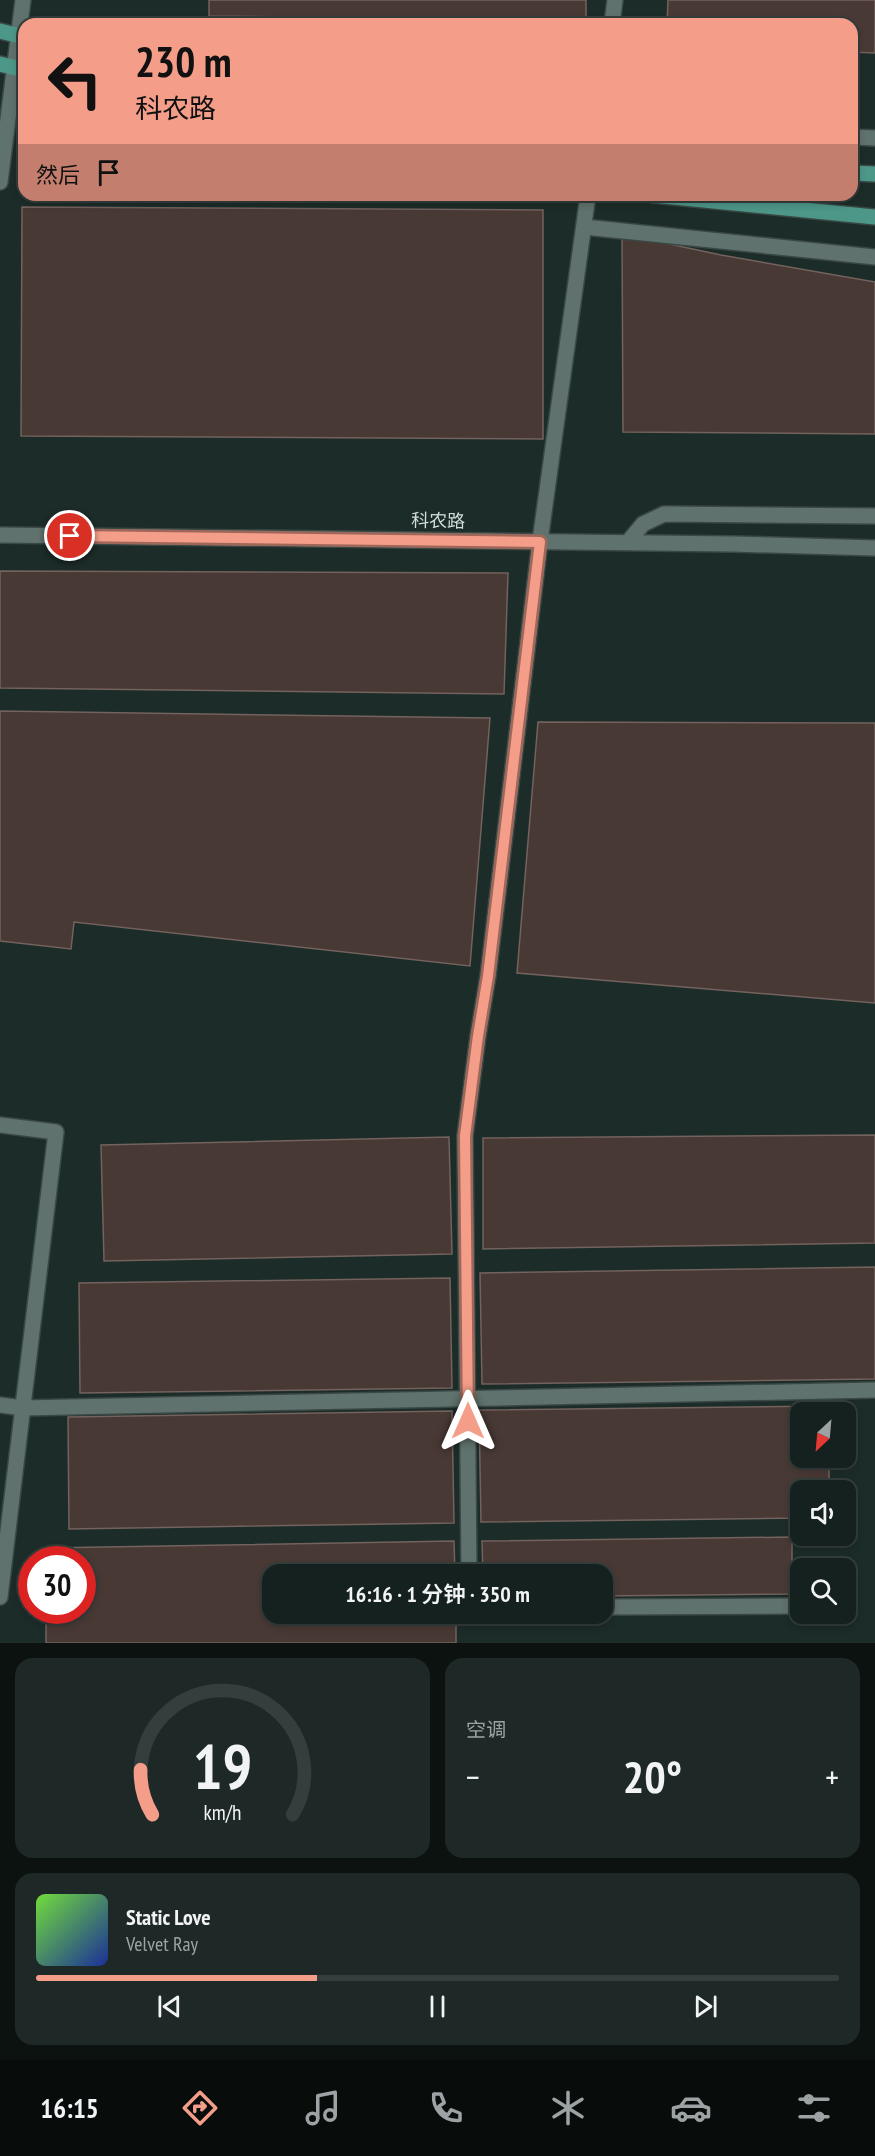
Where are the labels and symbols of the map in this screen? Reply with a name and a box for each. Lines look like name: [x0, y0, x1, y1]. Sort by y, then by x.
street label: 科农路: [411, 509, 465, 532]
pin: [44, 510, 95, 561]
position arrow: [436, 1389, 500, 1453]
north arrow: [790, 1402, 856, 1468]
speed limit sign: 30: [18, 1546, 96, 1624]

